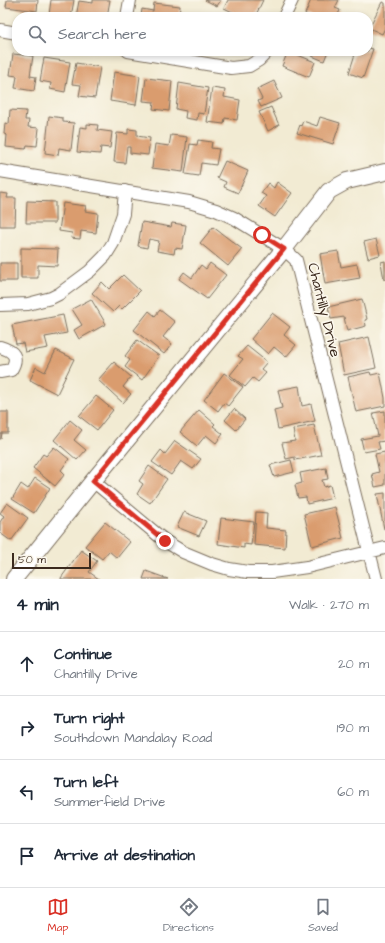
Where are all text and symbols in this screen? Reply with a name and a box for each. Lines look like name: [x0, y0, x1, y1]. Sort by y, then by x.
search box: [12, 12, 373, 56]
icon: search: [26, 23, 48, 45]
text: Search here: [58, 24, 147, 45]
route start: [253, 226, 271, 244]
street label: Chantilly Drive: [301, 261, 346, 360]
route end: [156, 532, 174, 550]
scale bar: [12, 551, 91, 570]
text: 50 m: [18, 552, 46, 567]
text: 4 min: [16, 593, 59, 617]
text: Walk · 270 m: [289, 596, 369, 614]
text: Continue: [54, 644, 112, 665]
icon: ahead: [16, 653, 38, 675]
text: 20 m: [338, 655, 369, 673]
text: Chantilly Drive: [54, 665, 138, 683]
text: Turn right: [54, 708, 125, 729]
icon: right: [16, 717, 38, 739]
text: 190 m: [336, 719, 369, 737]
text: Southdown Mandalay Road: [54, 729, 212, 747]
text: Turn left: [54, 772, 118, 793]
icon: left: [16, 781, 38, 803]
text: 60 m: [337, 783, 369, 801]
text: Summerfield Drive: [54, 793, 165, 811]
icon: arrive: [16, 845, 38, 867]
text: Arrive at destination: [54, 845, 195, 866]
tab: Map: [47, 896, 69, 935]
tab: Directions: [163, 896, 214, 935]
tab: Saved: [308, 896, 338, 935]

